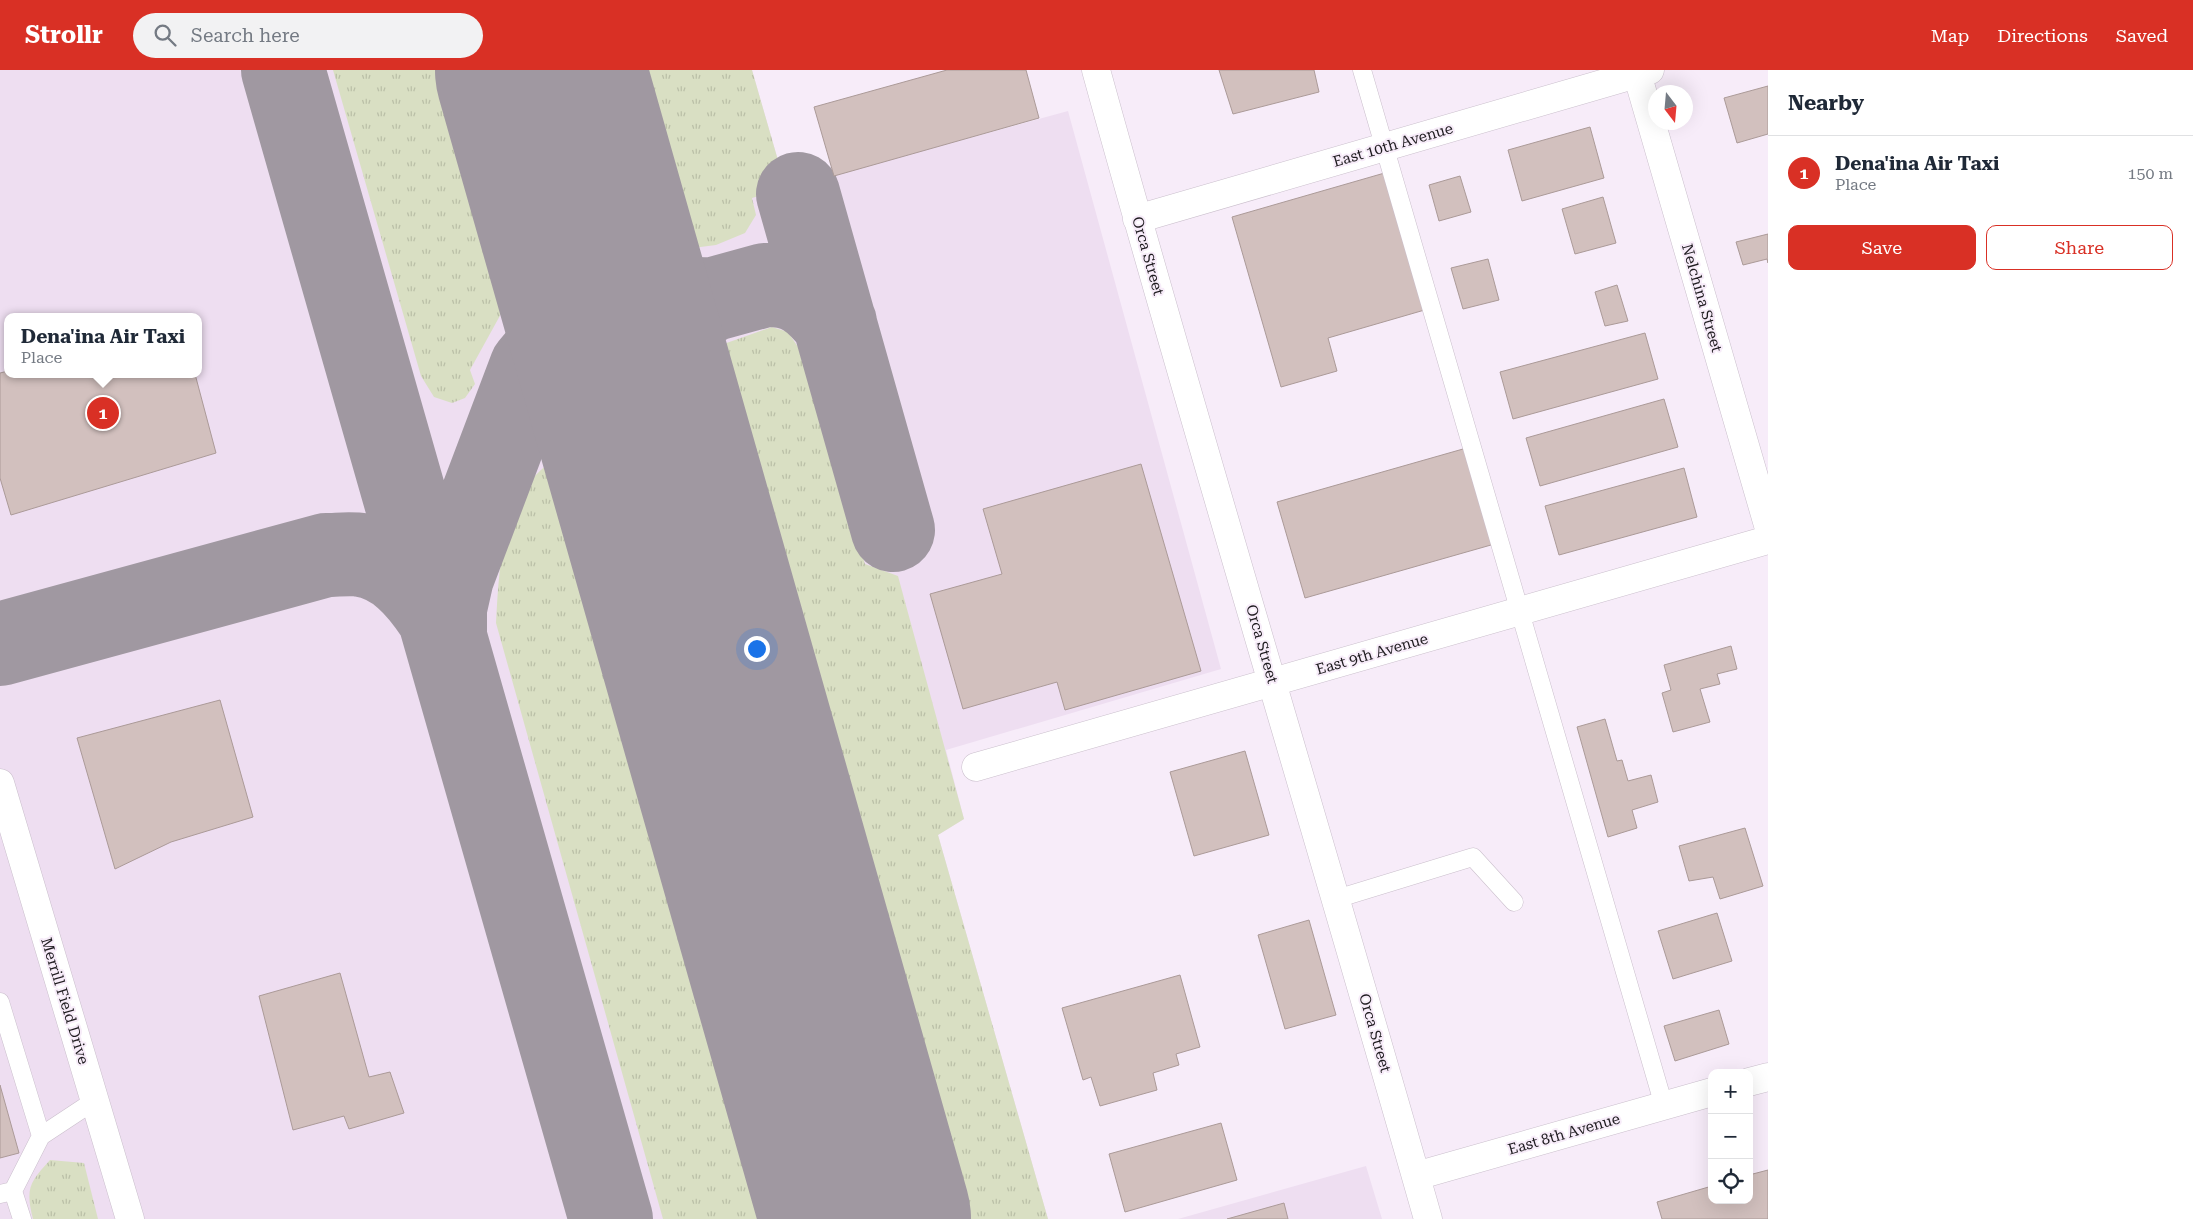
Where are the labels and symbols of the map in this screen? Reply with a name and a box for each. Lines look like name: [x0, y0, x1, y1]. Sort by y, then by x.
north arrow: [1648, 85, 1693, 130]
street label: East 10th Avenue: [1331, 119, 1455, 171]
street label: Orca Street: [1128, 214, 1168, 298]
street label: Nelchina Street: [1678, 242, 1726, 355]
pin: 1: [87, 394, 119, 432]
street label: Orca Street: [1242, 602, 1282, 686]
street label: East 9th Avenue: [1314, 629, 1430, 679]
your location: [744, 636, 770, 662]
street label: Merrill Field Drive: [37, 935, 93, 1067]
street label: Orca Street: [1355, 991, 1395, 1075]
street label: East 8th Avenue: [1506, 1109, 1622, 1159]

